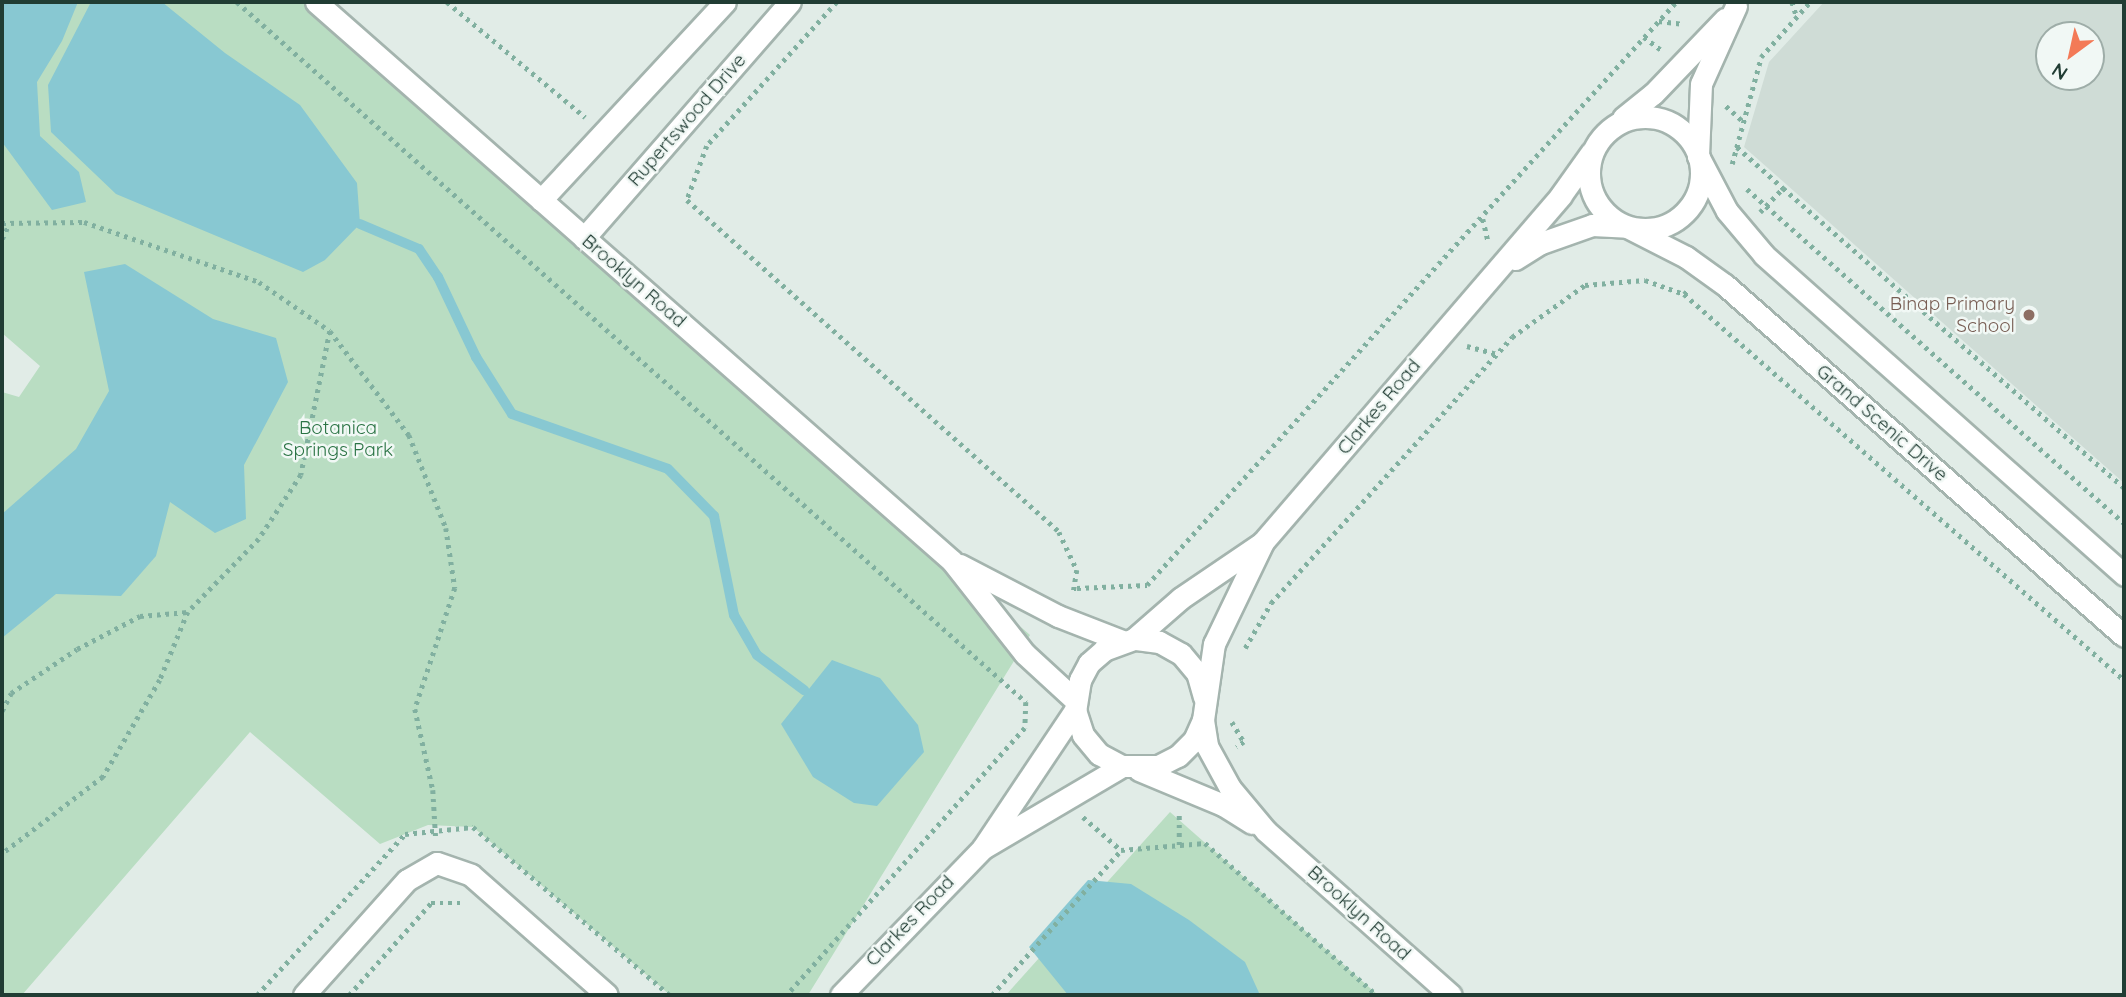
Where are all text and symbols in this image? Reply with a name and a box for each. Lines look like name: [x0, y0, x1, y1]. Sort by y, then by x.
north arrow: [2035, 21, 2105, 91]
street label: Rupertswood Drive: [623, 49, 751, 191]
text: N: [2047, 58, 2072, 86]
street label: Brooklyn Road: [577, 230, 691, 332]
place label: Binap Primary School: [1890, 293, 2015, 337]
marker: Binap Primary School: [2021, 307, 2037, 323]
street label: Clarkes Road: [1333, 355, 1425, 459]
street label: Grand Scenic Drive: [1812, 360, 1952, 486]
park label: Botanica Springs Park: [283, 417, 393, 461]
street label: Brooklyn Road: [1303, 861, 1415, 965]
street label: Clarkes Road: [861, 871, 959, 971]

